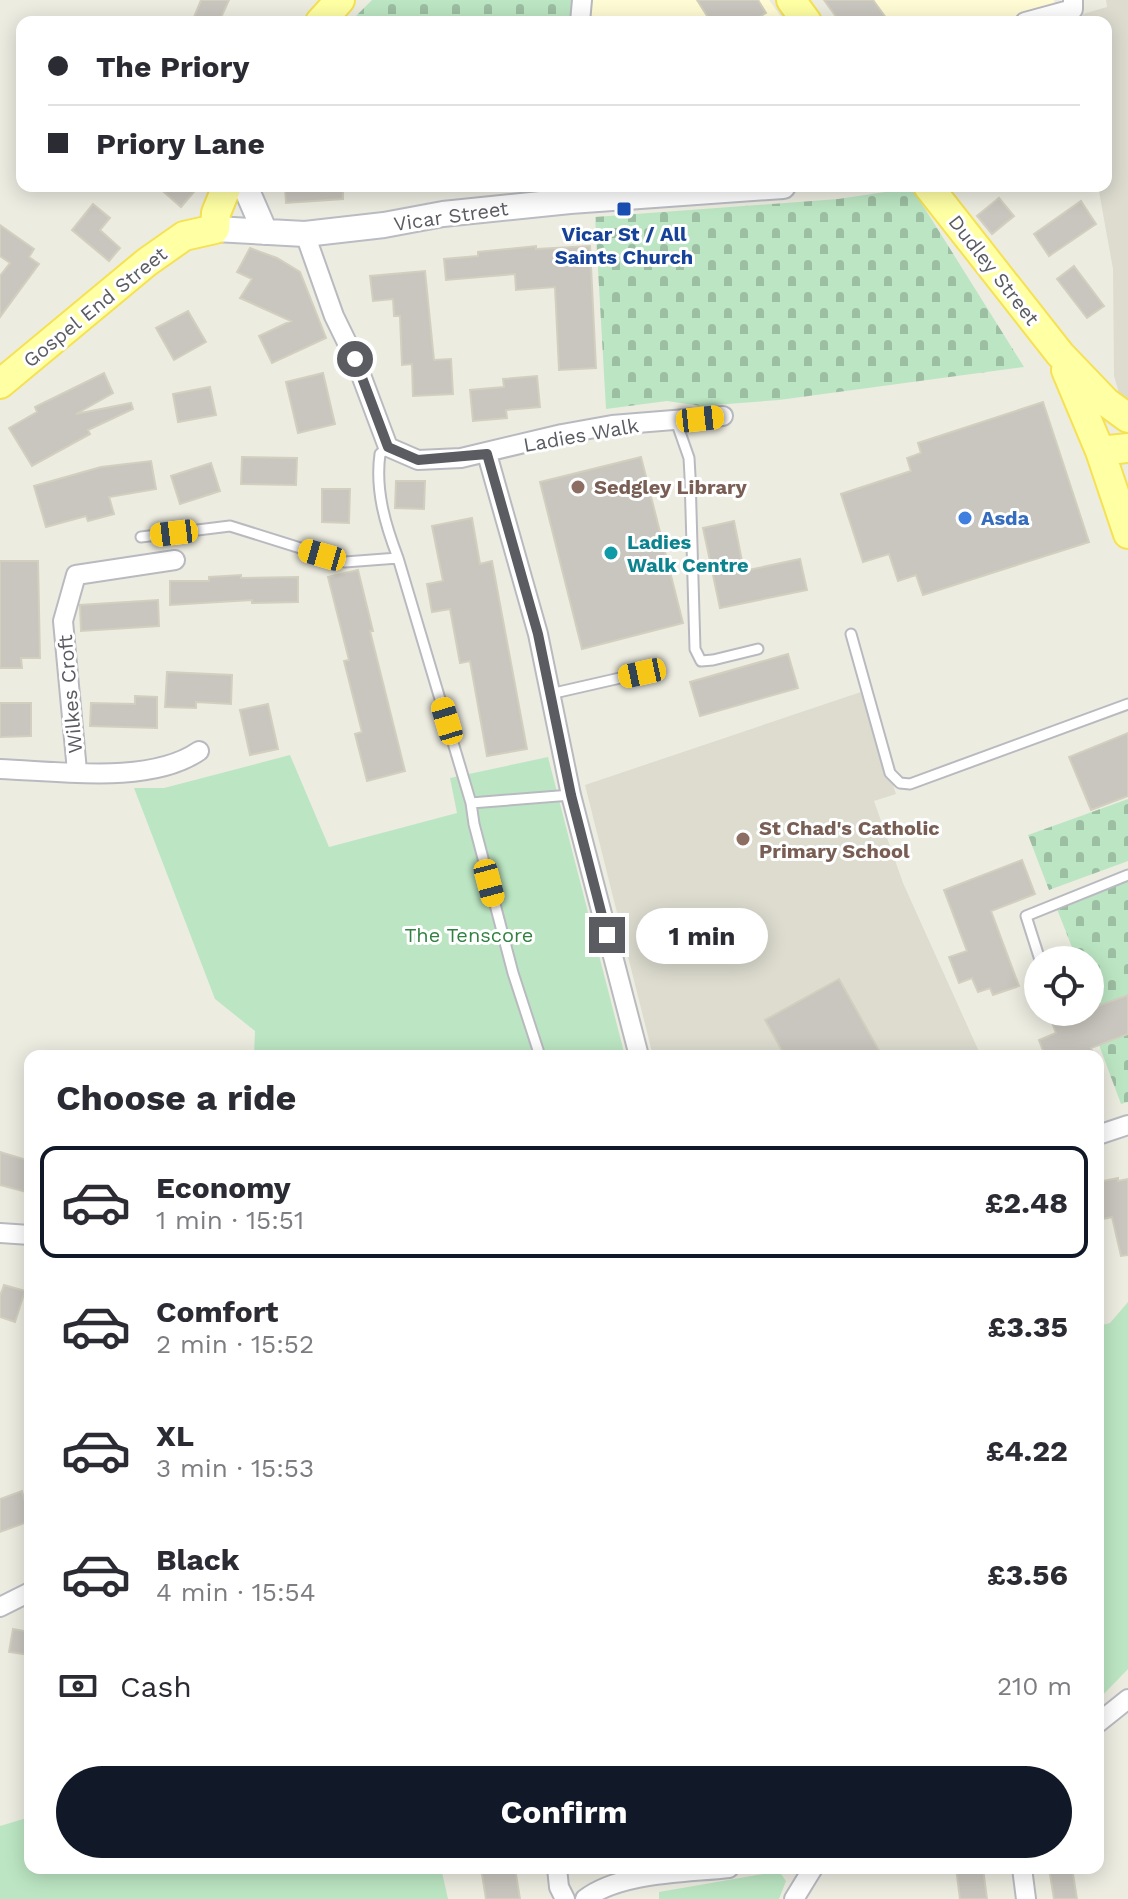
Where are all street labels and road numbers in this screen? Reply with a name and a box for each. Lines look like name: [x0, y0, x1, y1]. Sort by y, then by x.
street label: Vicar Street: [392, 196, 510, 236]
street label: Dudley Street: [944, 210, 1045, 330]
street label: Gospel End Street: [18, 241, 172, 372]
street label: Ladies Walk: [521, 413, 641, 457]
street label: Wilkes Croft: [53, 633, 87, 754]

